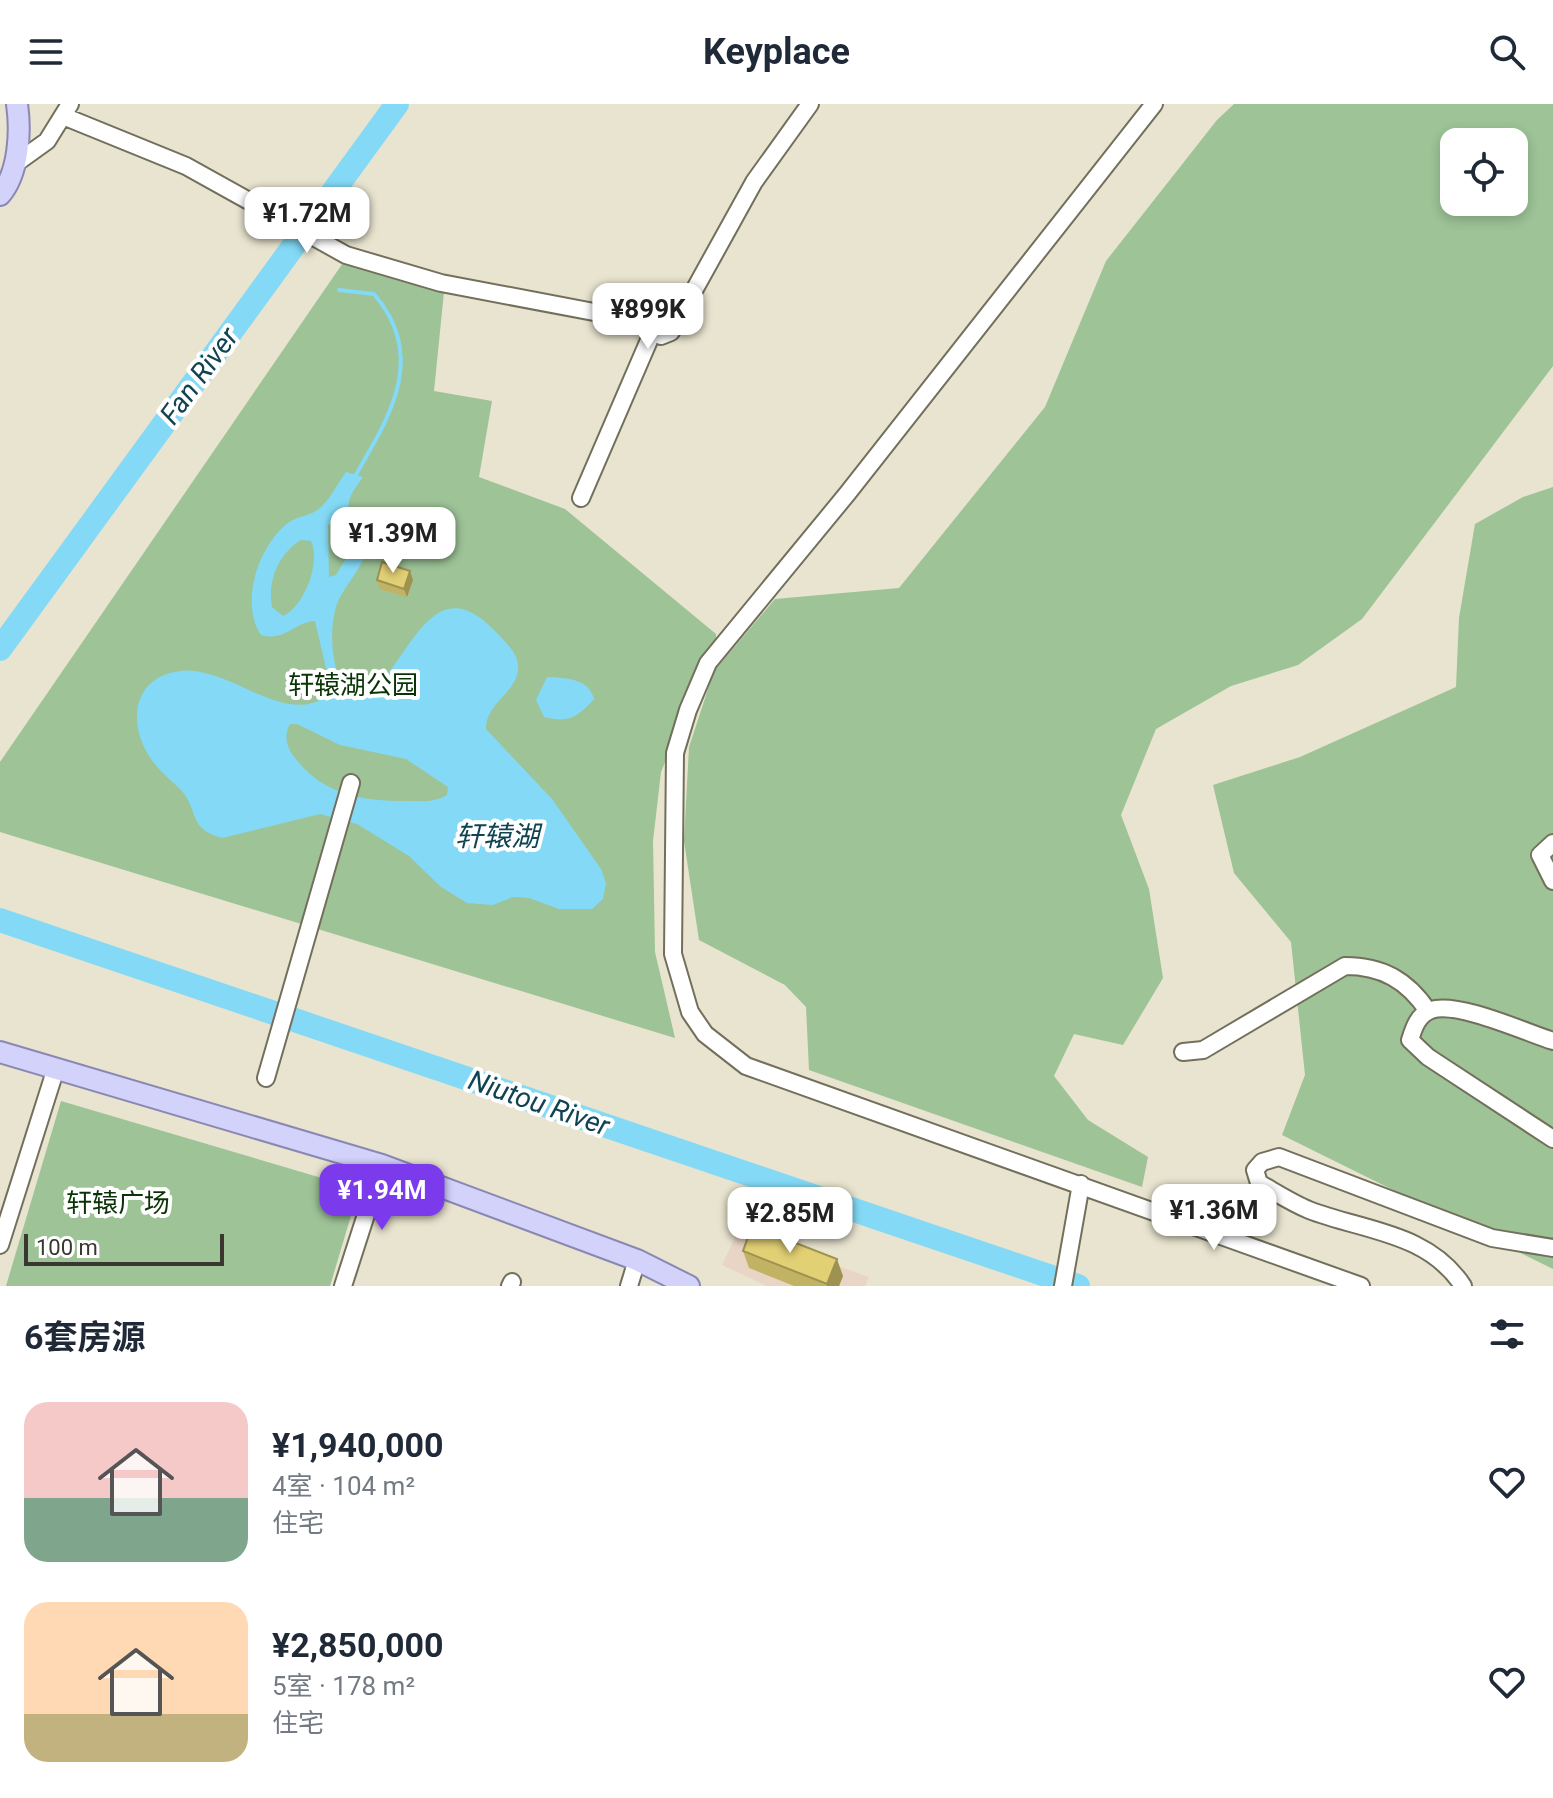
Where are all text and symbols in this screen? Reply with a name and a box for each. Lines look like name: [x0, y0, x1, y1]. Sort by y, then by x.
icon: menu: [24, 30, 68, 74]
icon: search: [1485, 30, 1529, 74]
text: Keyplace: [703, 31, 850, 73]
map controls: [1440, 128, 1528, 216]
button: locate: [1440, 128, 1528, 216]
pin: ¥1.72M: [242, 187, 372, 255]
text: ¥1.72M: [263, 198, 352, 228]
pin: ¥899K: [592, 283, 704, 351]
text: ¥899K: [610, 294, 686, 324]
water label: Fan River: [153, 321, 245, 431]
pin: ¥1.39M: [328, 507, 458, 575]
text: ¥1.39M: [349, 518, 438, 548]
park label: 轩辕湖公园: [288, 670, 418, 700]
water label: 轩辕湖: [455, 820, 543, 853]
water label: Niutou River: [464, 1064, 615, 1143]
pin: ¥1.94M: [317, 1164, 447, 1232]
text: ¥1.94M: [338, 1175, 427, 1205]
pin: ¥1.36M: [1149, 1184, 1279, 1252]
pin: ¥2.85M: [725, 1187, 855, 1255]
park label: 轩辕广场: [66, 1188, 170, 1218]
text: ¥1.36M: [1170, 1195, 1259, 1225]
text: ¥2.85M: [746, 1198, 835, 1228]
scale bar: [24, 1230, 224, 1266]
text: 100 m: [36, 1235, 98, 1260]
icon: filters: [1485, 1312, 1529, 1356]
text: 6套房源: [24, 1317, 146, 1357]
text: ¥1,940,000: [272, 1425, 444, 1465]
icon: home: [88, 1434, 184, 1530]
icon: heart: [1485, 1460, 1529, 1504]
text: 4室 · 104 m²: [272, 1471, 415, 1501]
text: 住宅: [272, 1508, 324, 1538]
text: ¥2,850,000: [272, 1625, 444, 1665]
icon: home: [88, 1634, 184, 1730]
icon: heart: [1485, 1660, 1529, 1704]
text: 5室 · 178 m²: [272, 1671, 415, 1701]
text: 住宅: [272, 1708, 324, 1738]

